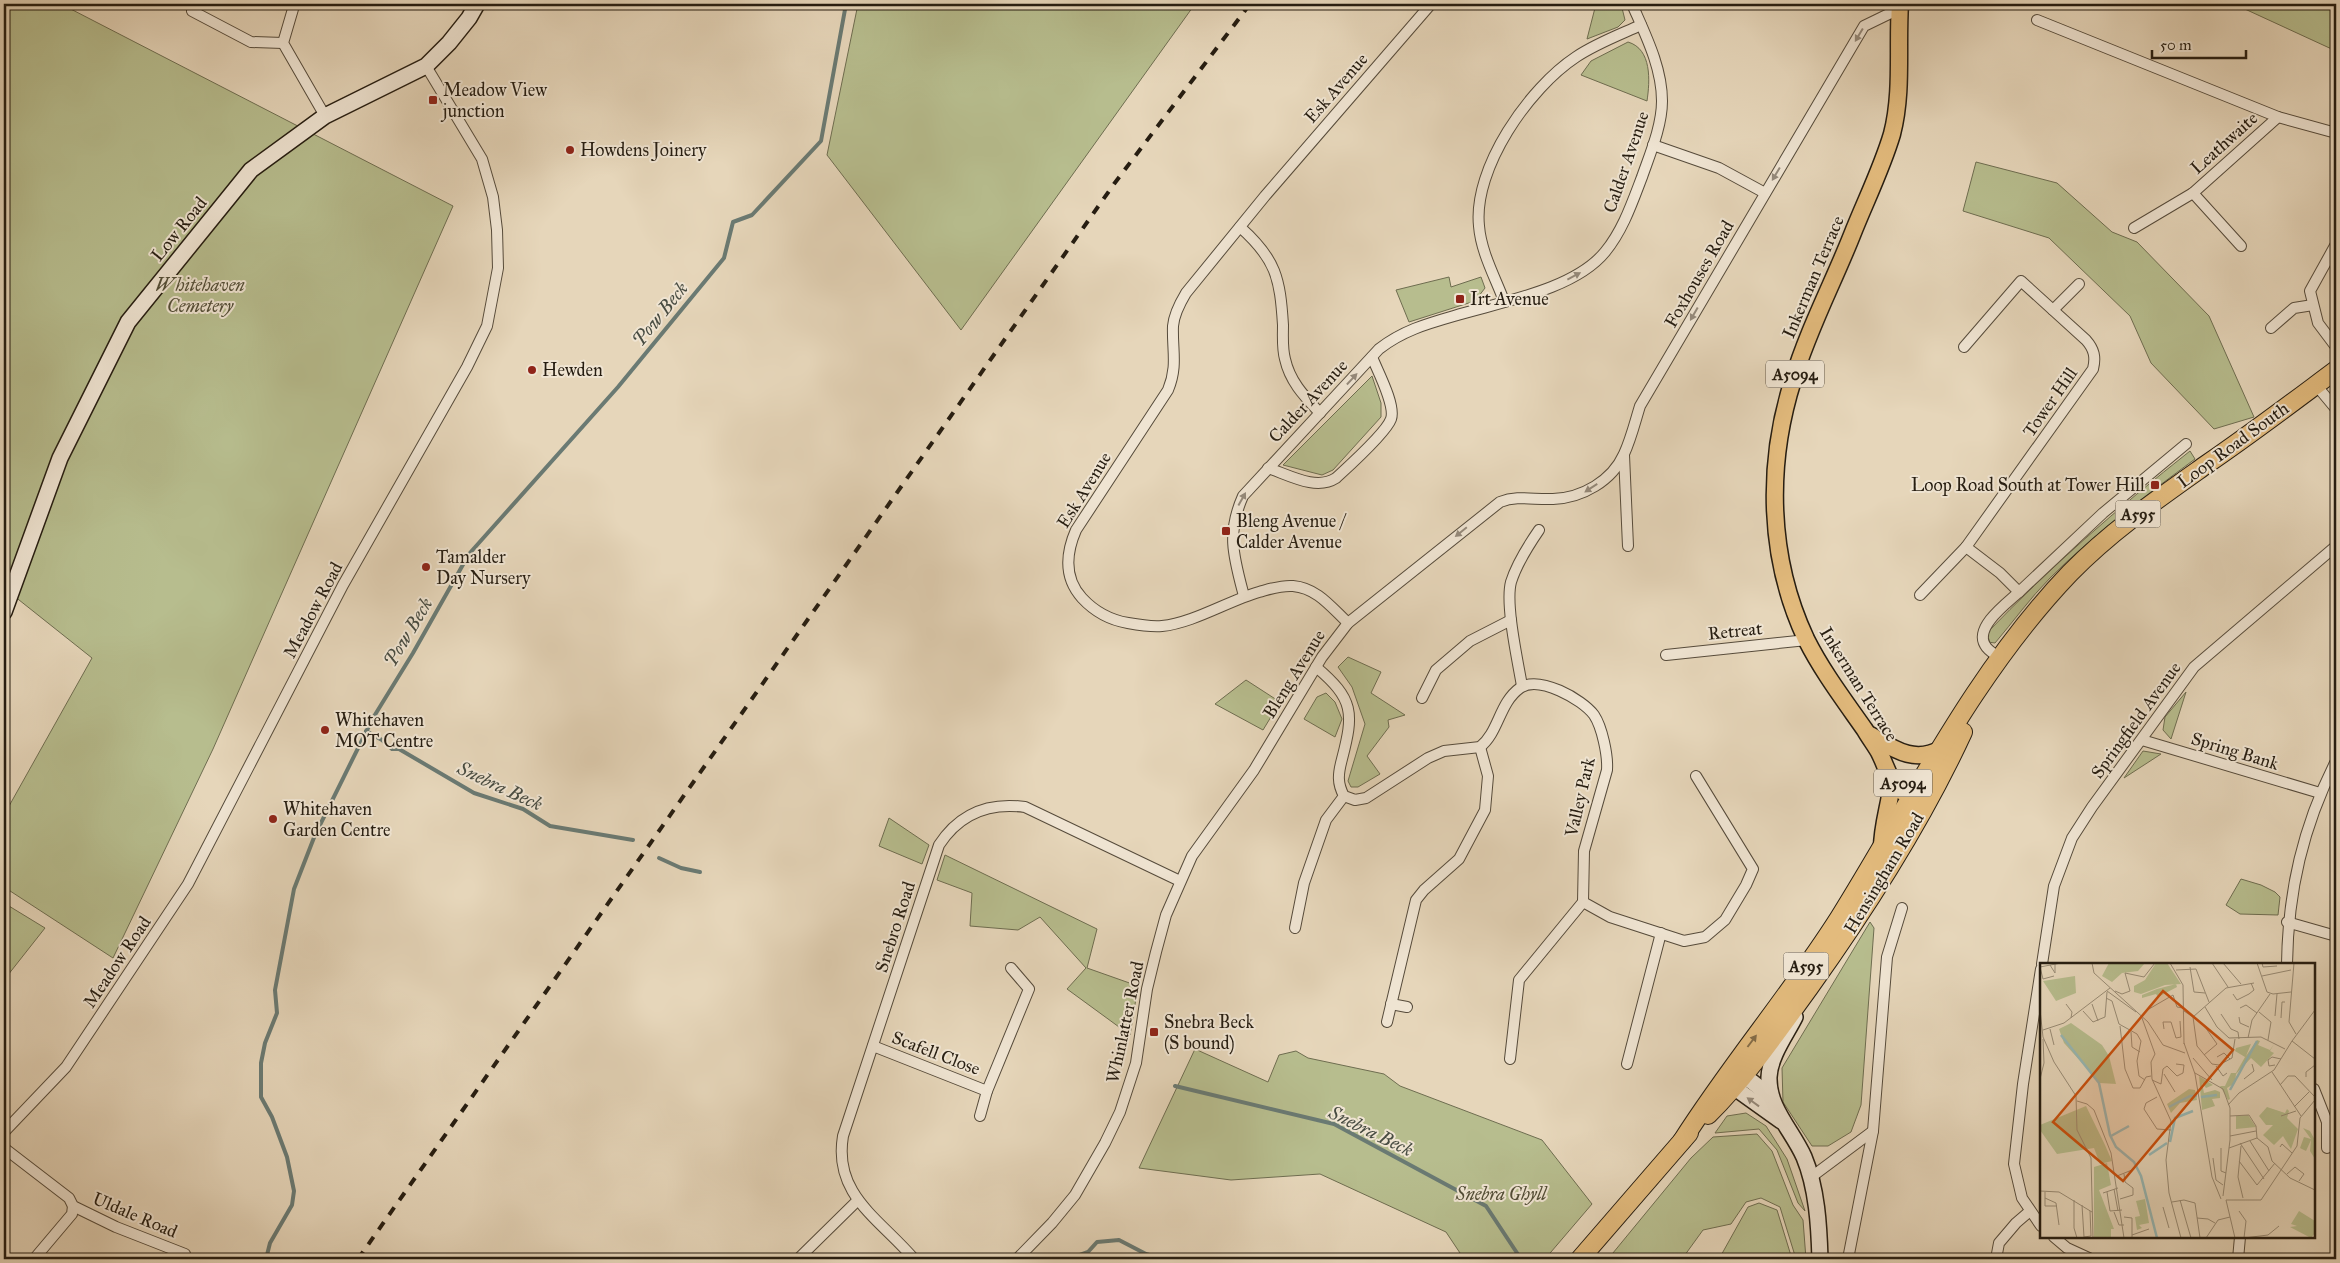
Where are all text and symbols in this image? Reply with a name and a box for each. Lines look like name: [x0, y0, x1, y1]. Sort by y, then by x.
one-way arrow: [1855, 28, 1864, 41]
scale bar: [2152, 28, 2246, 60]
text: 50 m: [2160, 36, 2192, 54]
street label: Esk Avenue: [1300, 48, 1372, 128]
place label: Meadow View junction: [440, 79, 547, 122]
marker: Meadow View junction: [427, 94, 439, 106]
street label: Leathwaite: [2186, 107, 2262, 179]
street label: Calder Avenue: [1598, 108, 1654, 216]
place label: Howdens Joinery: [580, 139, 707, 162]
marker: Howdens Joinery: [564, 144, 576, 156]
one-way arrow: [1772, 168, 1781, 181]
street label: Low Road: [146, 192, 212, 266]
street label: Inkerman Terrace: [1777, 212, 1849, 342]
street label: Foxhouses Road: [1659, 217, 1739, 331]
one-way arrow: [1567, 272, 1581, 280]
park label: Whitehaven Cemetery: [155, 274, 245, 317]
water label: Pow Beck: [627, 277, 693, 351]
place label: Irt Avenue: [1470, 288, 1549, 310]
marker: Irt Avenue: [1454, 293, 1466, 305]
one-way arrow: [1689, 308, 1698, 321]
street label: Calder Avenue: [1264, 355, 1352, 447]
place label: Hewden: [542, 359, 603, 381]
road number: A5094: [1766, 360, 1824, 388]
street label: Tower Hill: [2018, 363, 2082, 441]
marker: Hewden: [526, 364, 538, 376]
one-way arrow: [1346, 373, 1358, 385]
street label: Loop Road South: [2173, 397, 2293, 493]
street label: Esk Avenue: [1052, 448, 1116, 532]
place label: Loop Road South at Tower Hill: [1911, 474, 2145, 496]
marker: Loop Road South at Tower Hill: [2149, 479, 2161, 491]
one-way arrow: [1584, 483, 1598, 493]
one-way arrow: [1238, 492, 1247, 505]
road number: A595: [2116, 500, 2160, 528]
place label: Bleng Avenue / Calder Avenue: [1236, 510, 1347, 553]
marker: Bleng Avenue / Calder Avenue: [1220, 525, 1232, 537]
one-way arrow: [1455, 526, 1468, 537]
place label: Tamalder Day Nursery: [436, 546, 531, 589]
street label: Meadow Road: [278, 558, 348, 662]
marker: Tamalder Day Nursery: [420, 561, 432, 573]
water label: Pow Beck: [379, 593, 438, 670]
street label: Retreat: [1707, 617, 1764, 645]
street label: Inkerman Terrace: [1815, 623, 1903, 745]
street label: Bleng Avenue: [1258, 626, 1331, 723]
street label: Springfield Avenue: [2086, 657, 2187, 783]
place label: Whitehaven MOT Centre: [335, 709, 433, 752]
marker: Whitehaven MOT Centre: [319, 724, 331, 736]
street label: Spring Bank: [2188, 727, 2282, 776]
street label: Valley Park: [1560, 755, 1600, 840]
water label: Snebra Beck: [453, 756, 547, 816]
road number: A5094: [1874, 770, 1932, 796]
place label: Whitehaven Garden Centre: [283, 798, 391, 841]
street label: Hensingham Road: [1839, 809, 1930, 938]
marker: Whitehaven Garden Centre: [267, 813, 279, 825]
street label: Snebro Road: [870, 879, 920, 975]
street label: Meadow Road: [78, 912, 156, 1012]
road number: A595: [1784, 952, 1828, 979]
street label: Whinlatter Road: [1101, 959, 1149, 1085]
inset map: [2040, 963, 2315, 1238]
place label: Snebra Beck (S bound): [1164, 1011, 1254, 1055]
street label: Scafell Close: [889, 1026, 983, 1080]
marker: Snebra Beck (S bound): [1148, 1026, 1160, 1038]
one-way arrow: [1747, 1034, 1757, 1048]
one-way arrow: [1746, 1097, 1760, 1107]
water label: Snebra Beck: [1324, 1100, 1418, 1162]
park label: Snebra Ghyll: [1455, 1183, 1549, 1205]
street label: Uldale Road: [89, 1187, 181, 1243]

